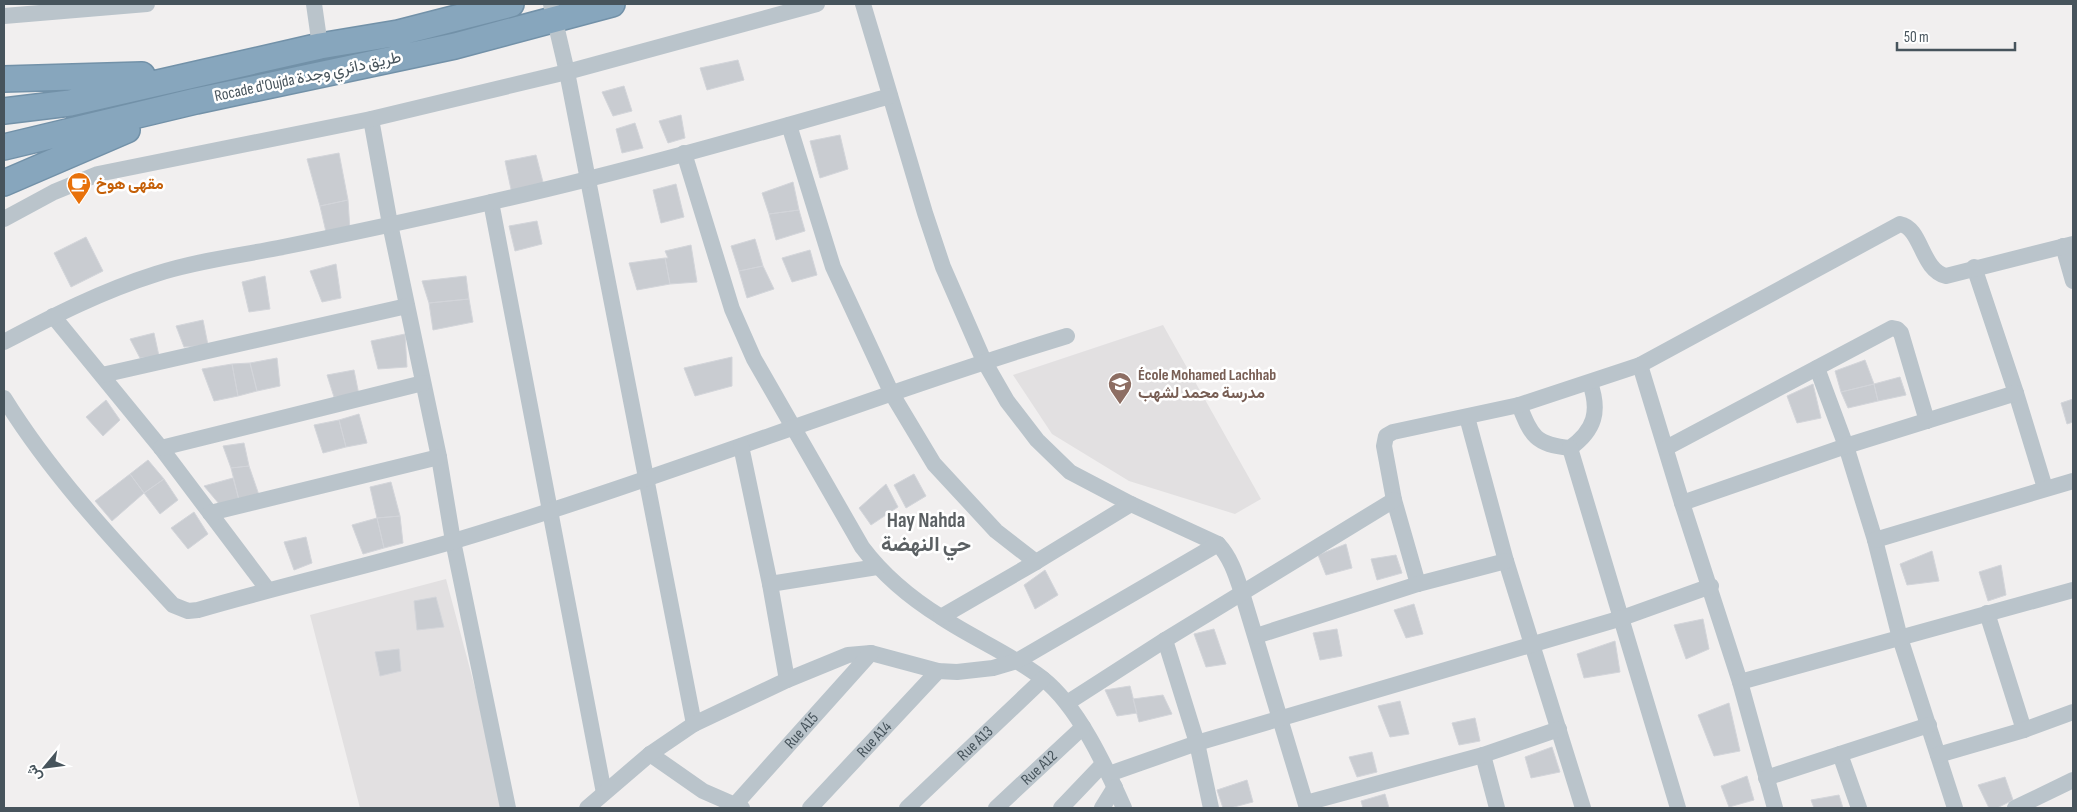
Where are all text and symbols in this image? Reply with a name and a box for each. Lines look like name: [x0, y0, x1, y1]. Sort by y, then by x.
scale bar: [1897, 20, 2014, 52]
text: 50 m: [1904, 28, 1929, 47]
street label: Rocade d'Oujda طريق دائري وجدة: [213, 48, 404, 109]
cafe icon: مقهى هوخ: [66, 171, 92, 205]
place label: مقهى هوخ: [96, 175, 164, 194]
place label: École Mohamed Lachhab مدرسة محمد لشهب: [1138, 366, 1276, 403]
school or university icon: École Mohamed Lachhab مدرسة محمد لشهب: [1107, 371, 1133, 405]
district label: Hay Nahda حي النهضة: [881, 508, 971, 561]
street label: Rue A15: [780, 709, 822, 753]
street label: Rue A14: [853, 717, 896, 761]
street label: Rue A13: [953, 722, 997, 765]
north arrow: [20, 742, 70, 792]
street label: Rue A12: [1017, 746, 1061, 789]
text: ش: [22, 761, 46, 785]

